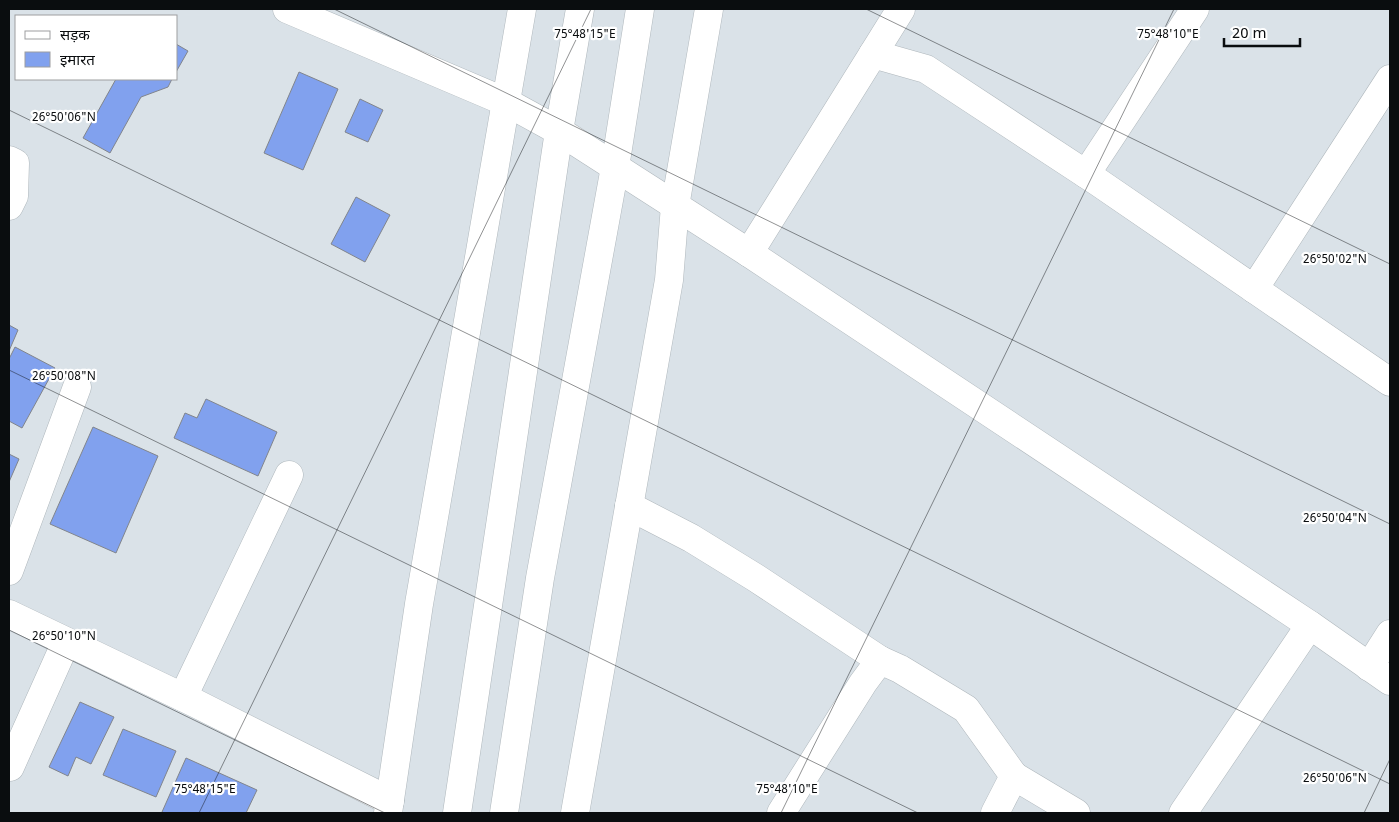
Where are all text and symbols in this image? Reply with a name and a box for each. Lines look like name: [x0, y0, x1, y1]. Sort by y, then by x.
legend: [15, 15, 178, 80]
scale bar: [1224, 15, 1300, 47]
text: 20 m: [1232, 25, 1266, 44]
text: सड़क: [60, 27, 90, 46]
text: 75°48'15"E: [554, 27, 616, 43]
text: 75°48'10"E: [1137, 27, 1199, 43]
text: इमारत: [60, 52, 95, 71]
text: 26°50'06"N: [32, 110, 96, 126]
text: 26°50'02"N: [1303, 252, 1367, 268]
text: 26°50'08"N: [32, 369, 96, 385]
text: 26°50'04"N: [1303, 511, 1367, 527]
text: 26°50'10"N: [32, 629, 96, 645]
text: 26°50'06"N: [1303, 771, 1367, 787]
text: 75°48'15"E: [174, 782, 236, 798]
text: 75°48'10"E: [756, 782, 818, 798]

